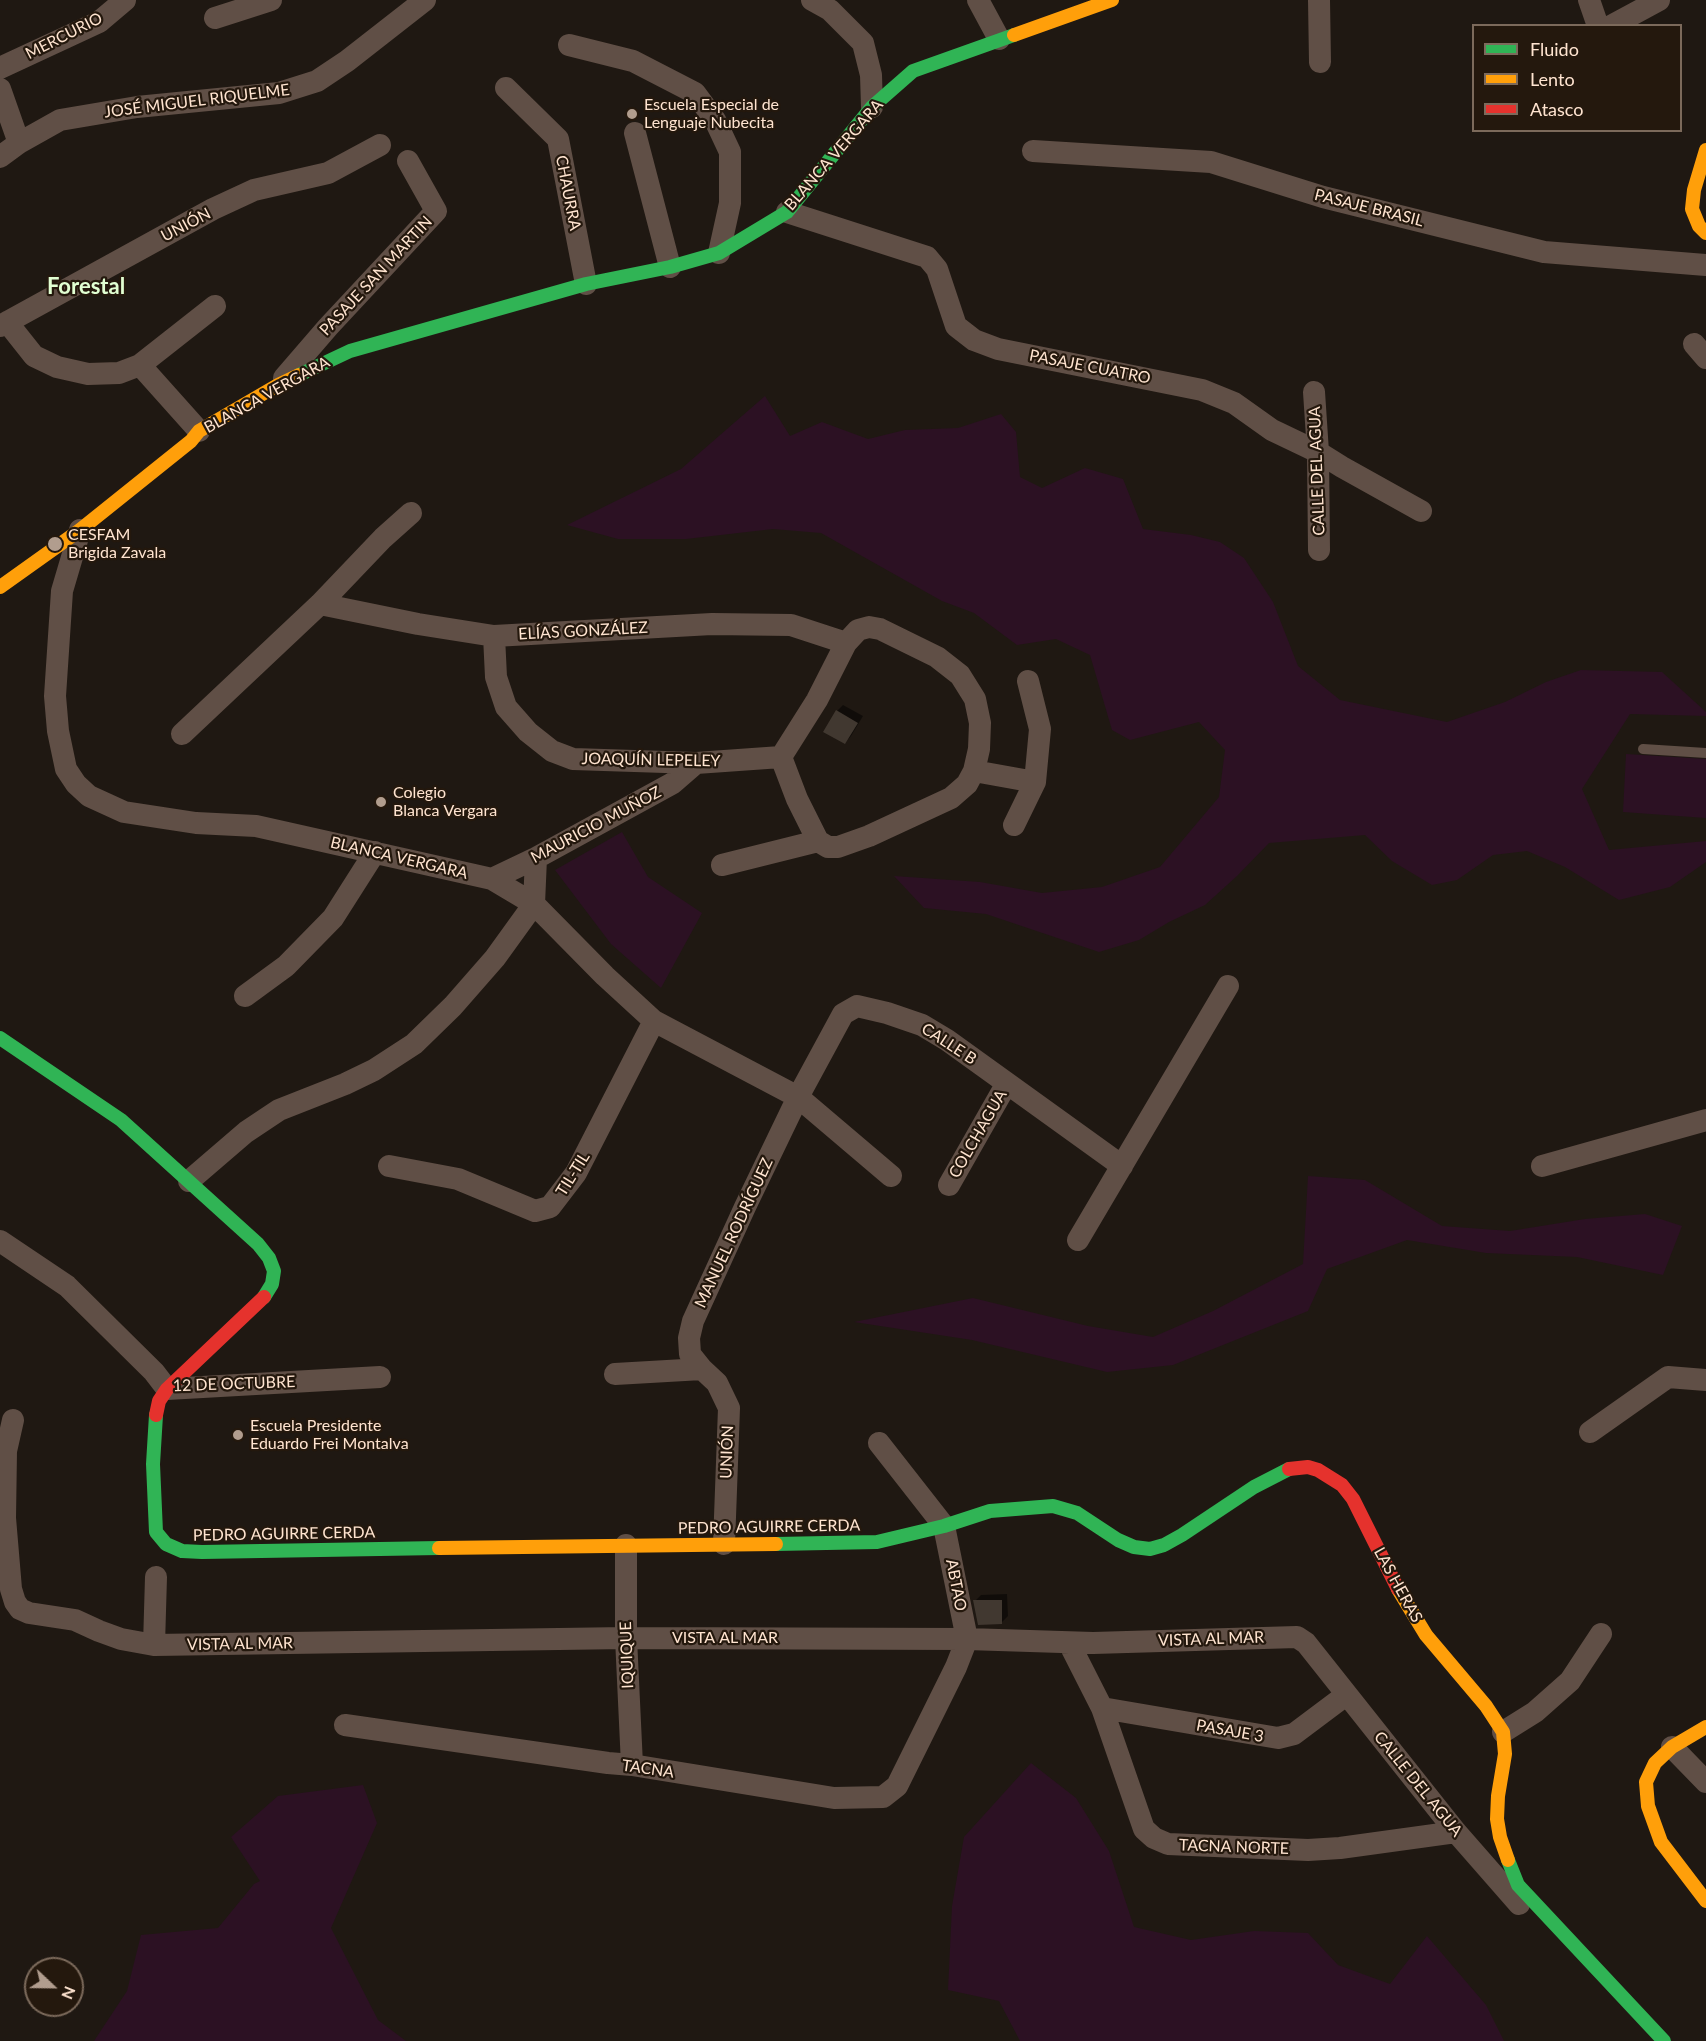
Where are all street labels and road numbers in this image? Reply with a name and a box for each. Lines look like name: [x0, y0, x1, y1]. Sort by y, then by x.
street label: MERCURIO: [22, 8, 106, 64]
street label: JOSÉ MIGUEL RIQUELME: [103, 80, 291, 122]
street label: BLANCA VERGARA: [781, 96, 887, 214]
street label: CHAURRA: [551, 154, 585, 232]
street label: PASAJE BRASIL: [1313, 185, 1425, 231]
street label: UNIÓN: [158, 204, 214, 246]
street label: PASAJE SAN MARTIN: [316, 212, 436, 340]
street label: PASAJE CUATRO: [1028, 346, 1152, 388]
street label: BLANCA VERGARA: [201, 353, 333, 437]
street label: CALLE DEL AGUA: [1305, 406, 1329, 536]
street label: ELÍAS GONZÁLEZ: [518, 618, 648, 644]
street label: JOAQUÍN LEPELEY: [581, 749, 721, 771]
street label: MAURICIO MUÑOZ: [528, 783, 664, 867]
street label: BLANCA VERGARA: [328, 833, 470, 883]
street label: CALLE B: [918, 1019, 980, 1069]
street label: COLCHAGUA: [945, 1087, 1011, 1181]
street label: TIL-TIL: [552, 1149, 594, 1199]
street label: MANUEL RODRÍGUEZ: [691, 1155, 777, 1311]
street label: 12 DE OCTUBRE: [172, 1372, 296, 1396]
street label: UNIÓN: [716, 1425, 738, 1479]
street label: PEDRO AGUIRRE CERDA: [678, 1516, 860, 1538]
street label: PEDRO AGUIRRE CERDA: [193, 1523, 375, 1545]
street label: LAS HERAS: [1370, 1544, 1426, 1626]
street label: ABTAO: [942, 1557, 970, 1613]
street label: IQUIQUE: [616, 1621, 638, 1689]
street label: VISTA AL MAR: [672, 1628, 778, 1648]
street label: VISTA AL MAR: [1158, 1628, 1264, 1650]
street label: VISTA AL MAR: [187, 1633, 293, 1655]
street label: PASAJE 3: [1195, 1716, 1265, 1746]
street label: CALLE DEL AGUA: [1370, 1728, 1466, 1840]
street label: TACNA: [621, 1756, 675, 1782]
street label: TACNA NORTE: [1179, 1835, 1289, 1859]

